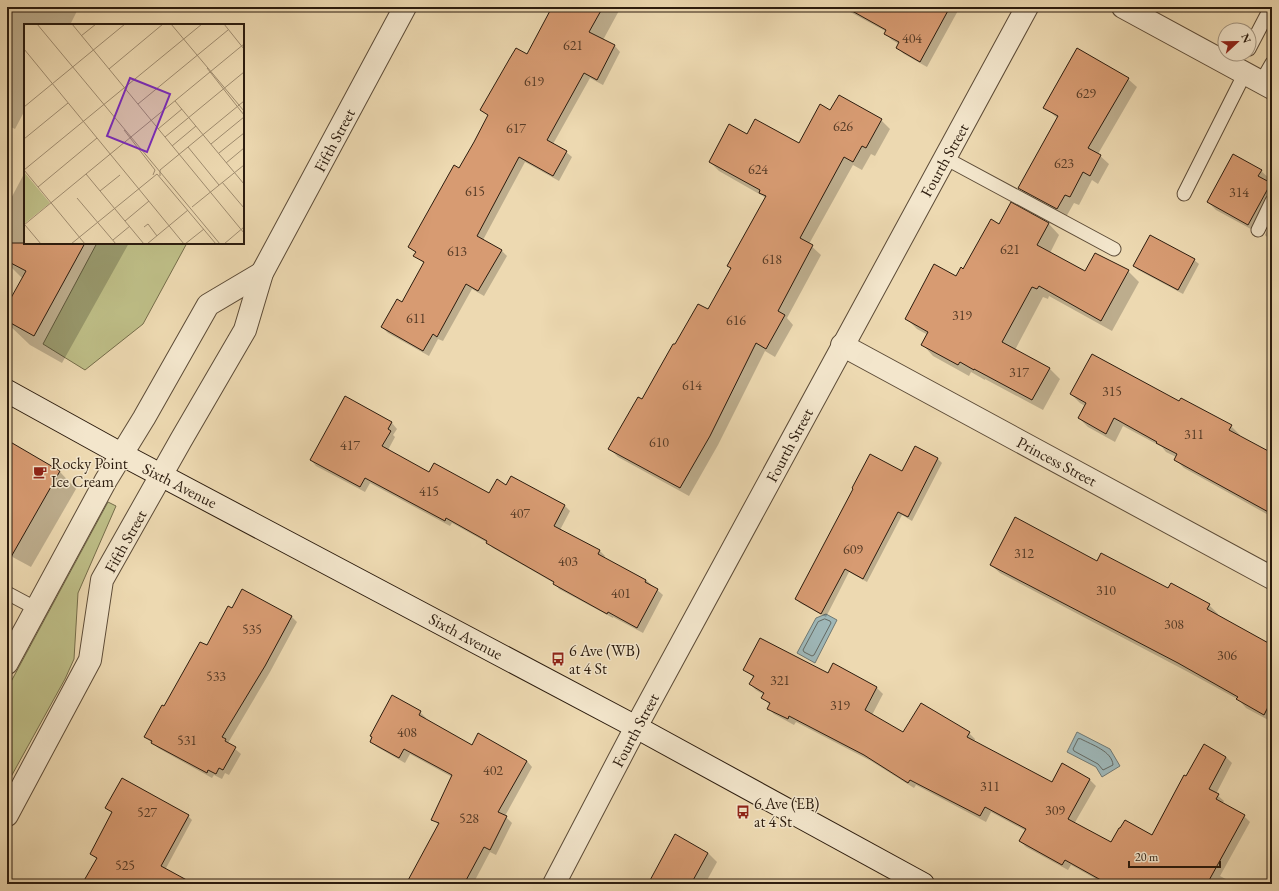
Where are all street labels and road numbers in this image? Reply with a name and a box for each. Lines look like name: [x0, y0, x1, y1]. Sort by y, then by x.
street label: Fifth Street: [309, 105, 360, 176]
street label: Fourth Street: [916, 120, 973, 201]
street label: Fourth Street: [761, 405, 818, 486]
street label: Princess Street: [1013, 432, 1100, 491]
street label: Sixth Avenue: [139, 458, 220, 513]
street label: Fifth Street: [100, 506, 151, 576]
street label: Sixth Avenue: [425, 608, 506, 665]
street label: Fourth Street: [607, 690, 664, 771]

